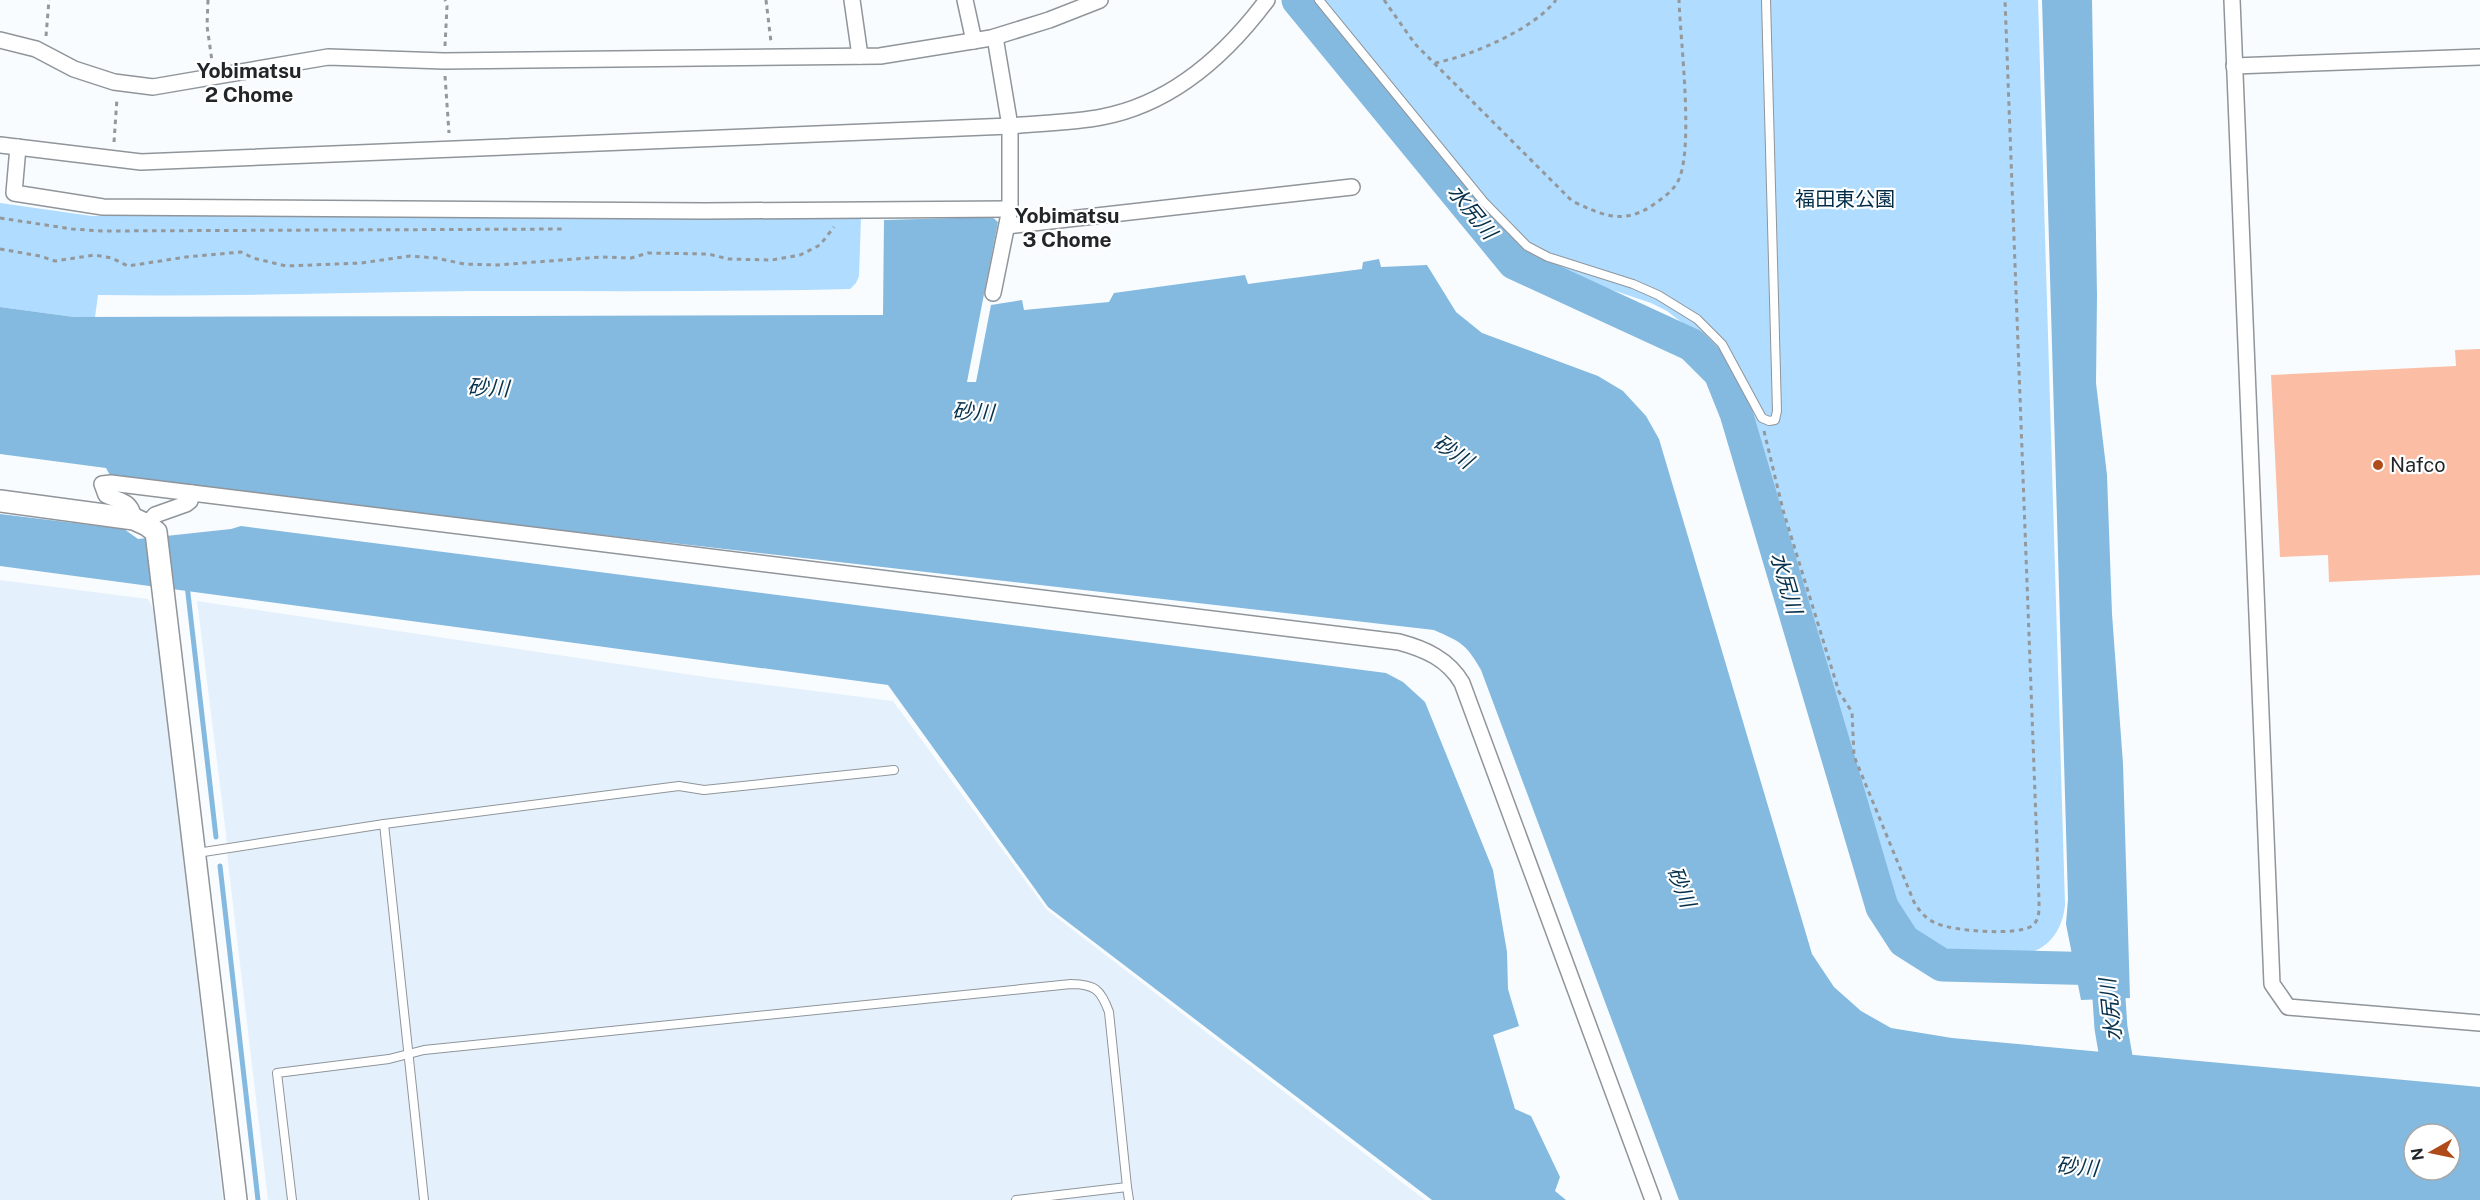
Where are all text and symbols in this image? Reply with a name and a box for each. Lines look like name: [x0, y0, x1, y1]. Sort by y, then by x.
district label: Yobimatsu 2 Chome: [196, 58, 302, 107]
water label: 水尻川: [1443, 179, 1503, 246]
park label: 福田東公園: [1795, 187, 1895, 211]
district label: Yobimatsu 3 Chome: [1014, 203, 1120, 252]
water label: 砂川: [466, 374, 512, 401]
water label: 砂川: [951, 398, 997, 425]
water label: 砂川: [1429, 429, 1479, 475]
place label: Nafco: [2390, 453, 2446, 477]
marker: Nafco: [2371, 458, 2385, 472]
water label: 水尻川: [1766, 549, 1808, 619]
water label: 砂川: [1662, 863, 1702, 913]
water label: 水尻川: [2095, 975, 2126, 1043]
north arrow: [2402, 1122, 2462, 1182]
text: N: [2407, 1147, 2428, 1162]
water label: 砂川: [2055, 1152, 2101, 1181]

